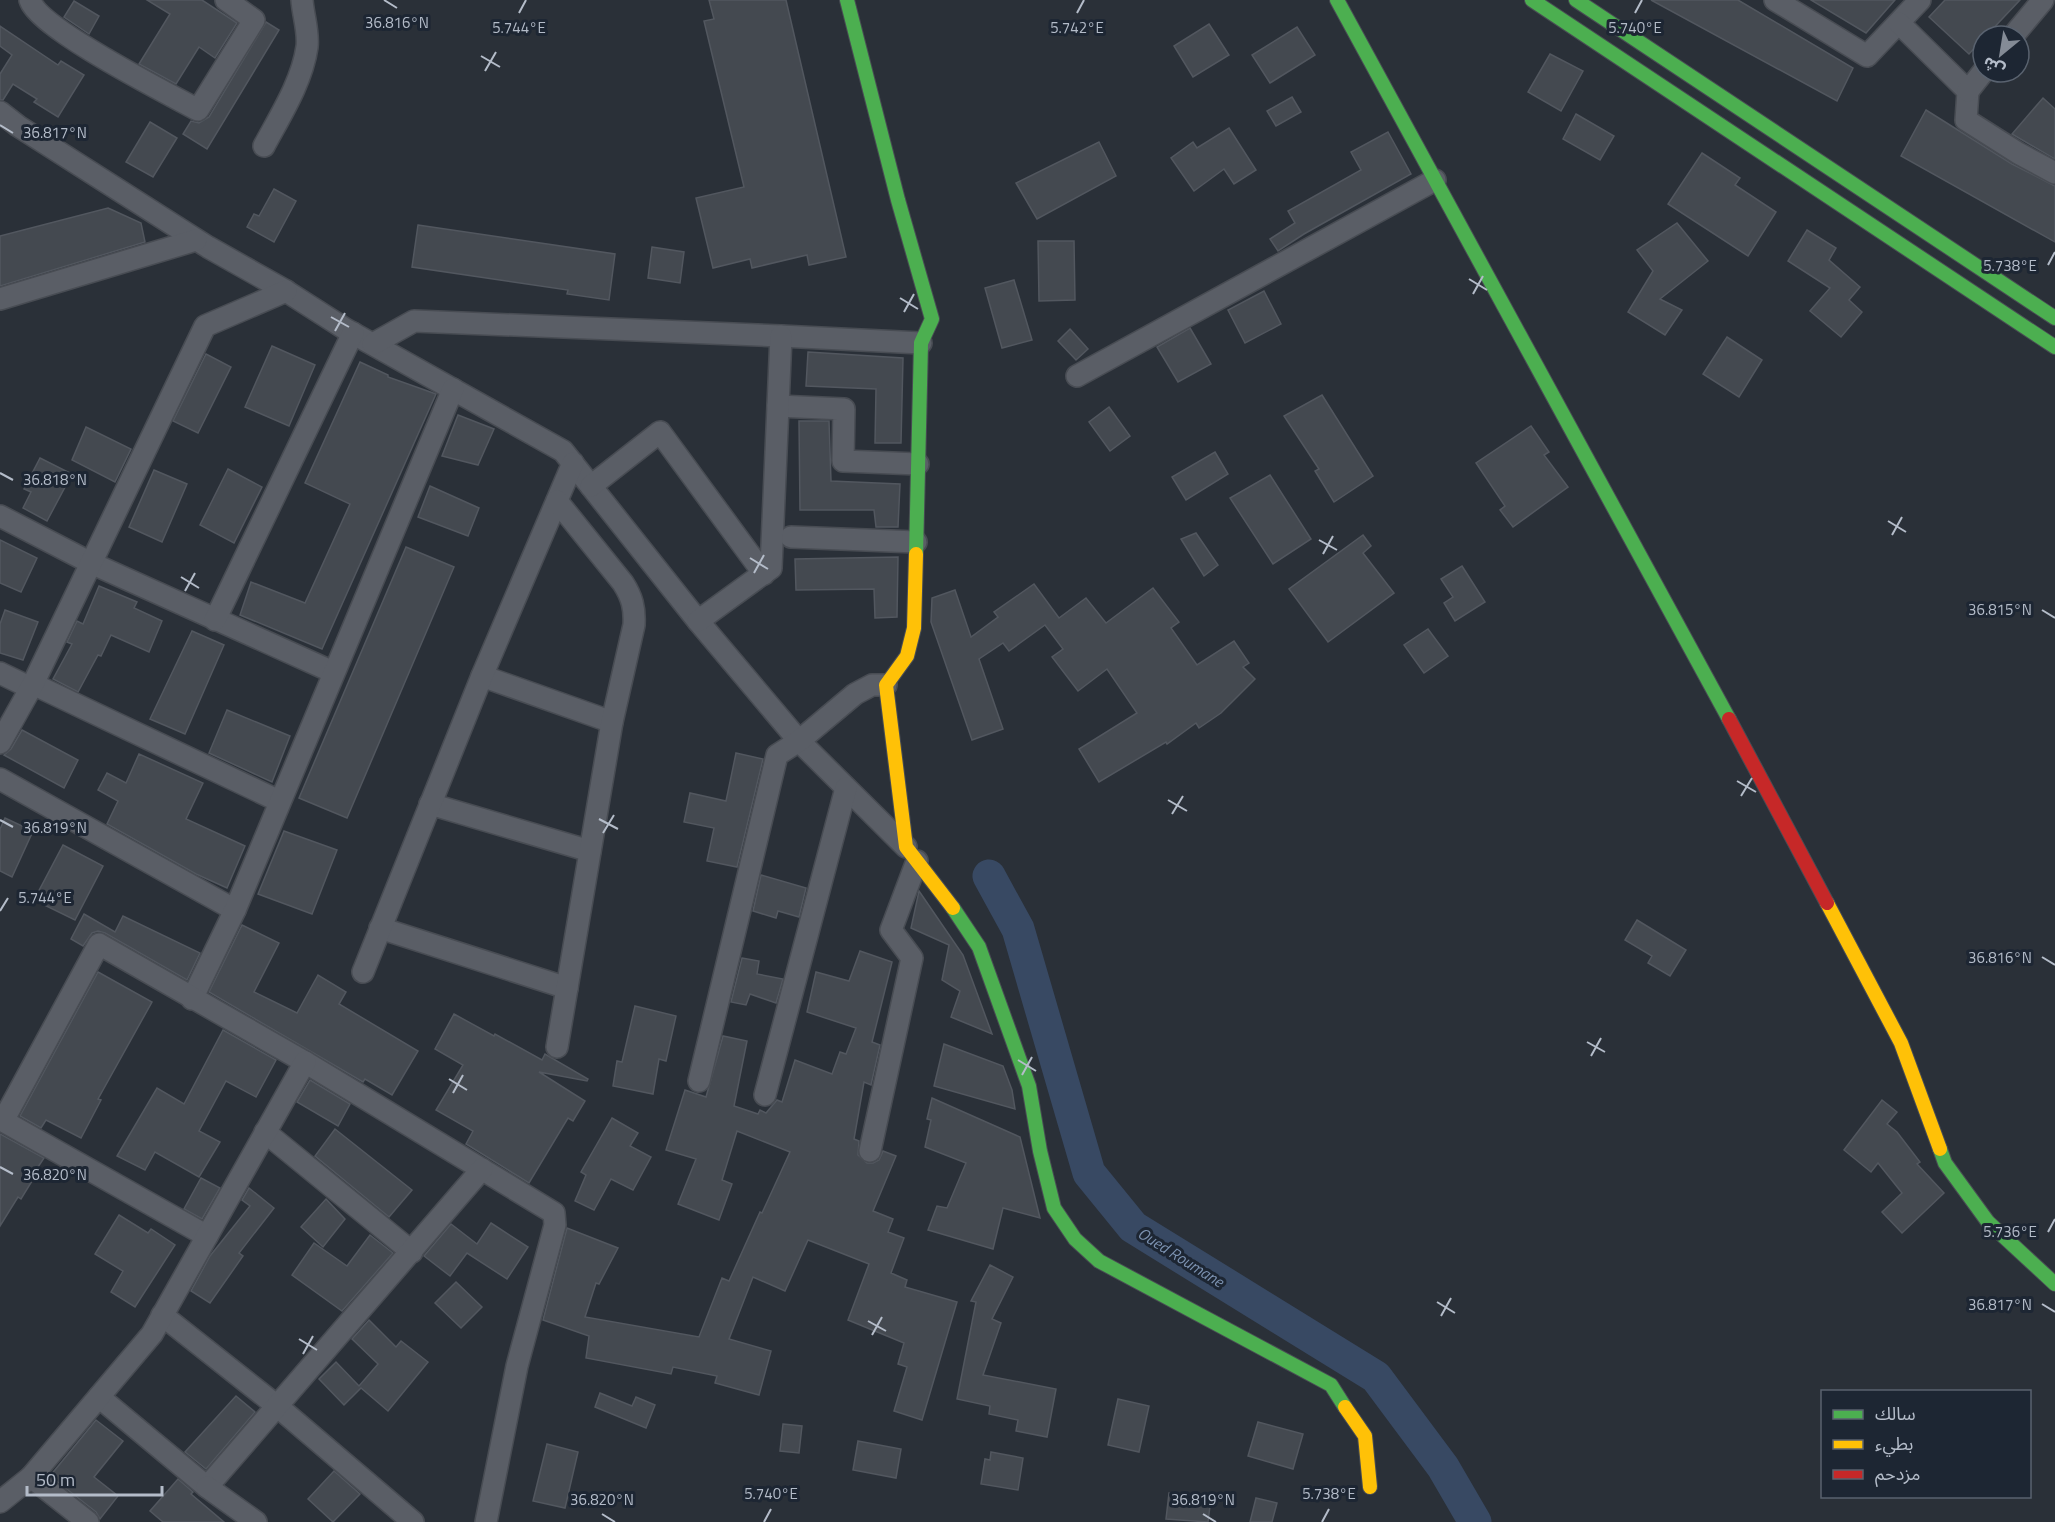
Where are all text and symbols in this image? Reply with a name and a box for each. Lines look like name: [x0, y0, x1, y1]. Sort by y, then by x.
text: 36.816°N: [365, 11, 429, 34]
text: 5.744°E: [492, 16, 546, 39]
text: 5.742°E: [1050, 16, 1104, 39]
text: 5.740°E: [1608, 16, 1662, 39]
north arrow: [1971, 24, 2031, 84]
text: ش: [1978, 51, 2009, 83]
text: 36.817°N: [23, 121, 87, 144]
text: 5.738°E: [1983, 254, 2037, 277]
text: 36.818°N: [23, 468, 87, 491]
text: 36.815°N: [1968, 598, 2032, 621]
text: 36.819°N: [23, 816, 87, 839]
text: 5.744°E: [18, 886, 72, 909]
text: 36.816°N: [1968, 946, 2032, 969]
text: 36.820°N: [23, 1163, 87, 1186]
text: 5.736°E: [1983, 1220, 2037, 1243]
water label: Oued Roumane: [1133, 1221, 1230, 1294]
text: 36.817°N: [1968, 1293, 2032, 1316]
legend: [1821, 1390, 2031, 1498]
text: سالك: [1875, 1400, 1916, 1427]
text: بطيء: [1875, 1430, 1913, 1457]
scale bar: [27, 1459, 162, 1497]
text: مزدحم: [1875, 1460, 1920, 1487]
text: 50 m: [36, 1466, 75, 1493]
text: 5.740°E: [744, 1482, 798, 1505]
text: 5.738°E: [1302, 1482, 1356, 1505]
text: 36.820°N: [570, 1488, 634, 1511]
text: 36.819°N: [1171, 1488, 1235, 1511]

